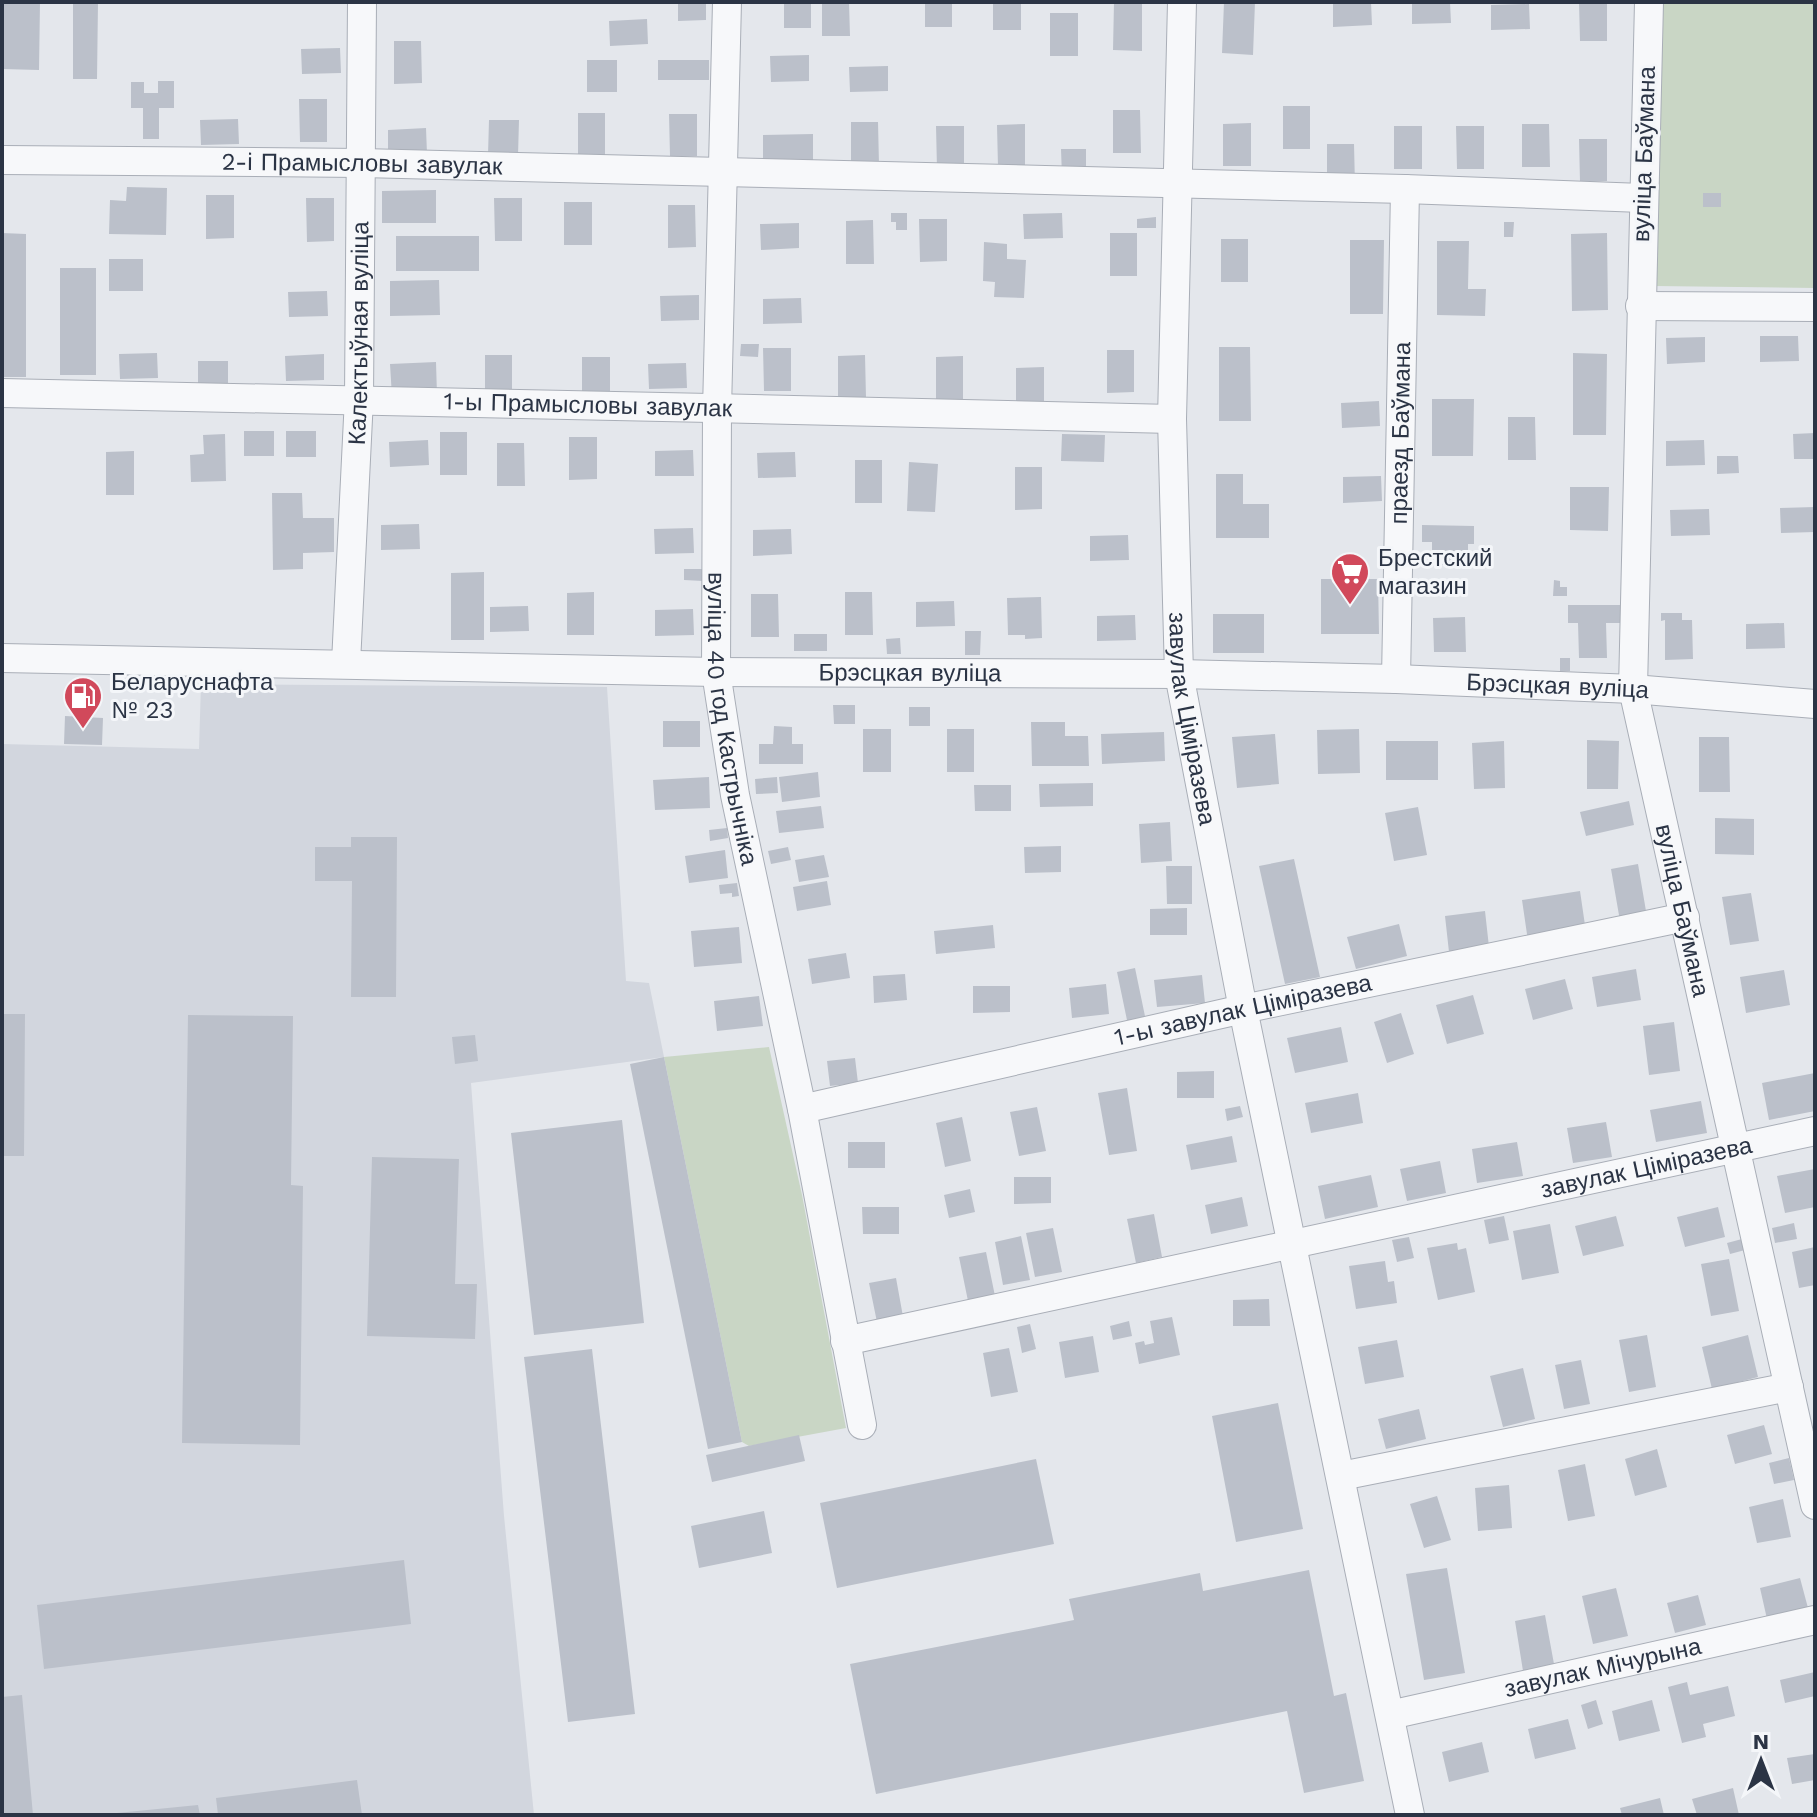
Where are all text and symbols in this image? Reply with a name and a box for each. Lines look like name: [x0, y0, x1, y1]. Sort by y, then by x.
street label: вуліца Баўмана: [1627, 65, 1661, 242]
street label: 2-і Прамысловы завулак: [221, 148, 503, 181]
street label: Калектыўная вуліца: [343, 221, 374, 446]
street label: праезд Баўмана: [1385, 341, 1416, 525]
street label: 1-ы Прамысловы завулак: [443, 387, 733, 423]
place label: Брестский магазин: [1378, 544, 1492, 600]
supermarket icon: Брестский магазин: [1329, 551, 1371, 606]
street label: вуліца 40 год Кастрычніка: [701, 572, 764, 868]
street label: завулак Ціміразева: [1163, 612, 1222, 828]
street label: Брэсцкая вуліца: [818, 658, 1002, 687]
place label: Беларуснафта № 23: [111, 668, 274, 724]
street label: Брэсцкая вуліца: [1466, 668, 1651, 704]
fuel station icon: Беларуснафта № 23: [62, 675, 104, 730]
street label: вуліца Баўмана: [1650, 821, 1715, 1000]
street label: 1-ы завулак Ціміразева: [1112, 968, 1375, 1052]
street label: завулак Ціміразева: [1538, 1131, 1755, 1204]
street label: завулак Мічурына: [1502, 1632, 1705, 1703]
north arrow: [1721, 1721, 1801, 1801]
text: N: [1753, 1729, 1769, 1754]

